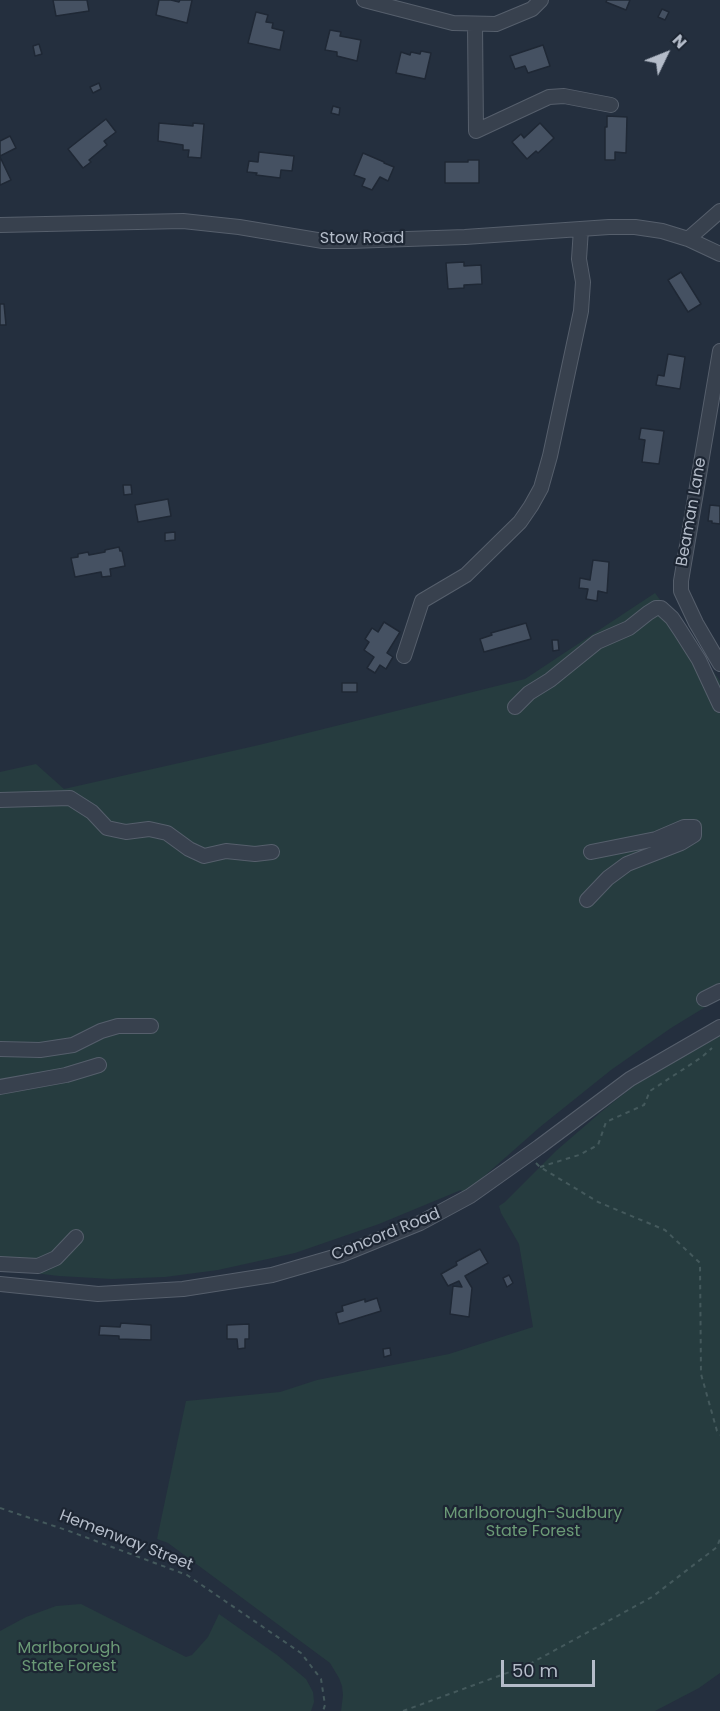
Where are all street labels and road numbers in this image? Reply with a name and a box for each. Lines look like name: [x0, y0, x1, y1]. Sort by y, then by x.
street label: Stow Road: [320, 229, 404, 249]
street label: Beaman Lane: [673, 456, 711, 568]
street label: Concord Road: [329, 1204, 443, 1266]
street label: Hemenway Street: [56, 1507, 196, 1575]

